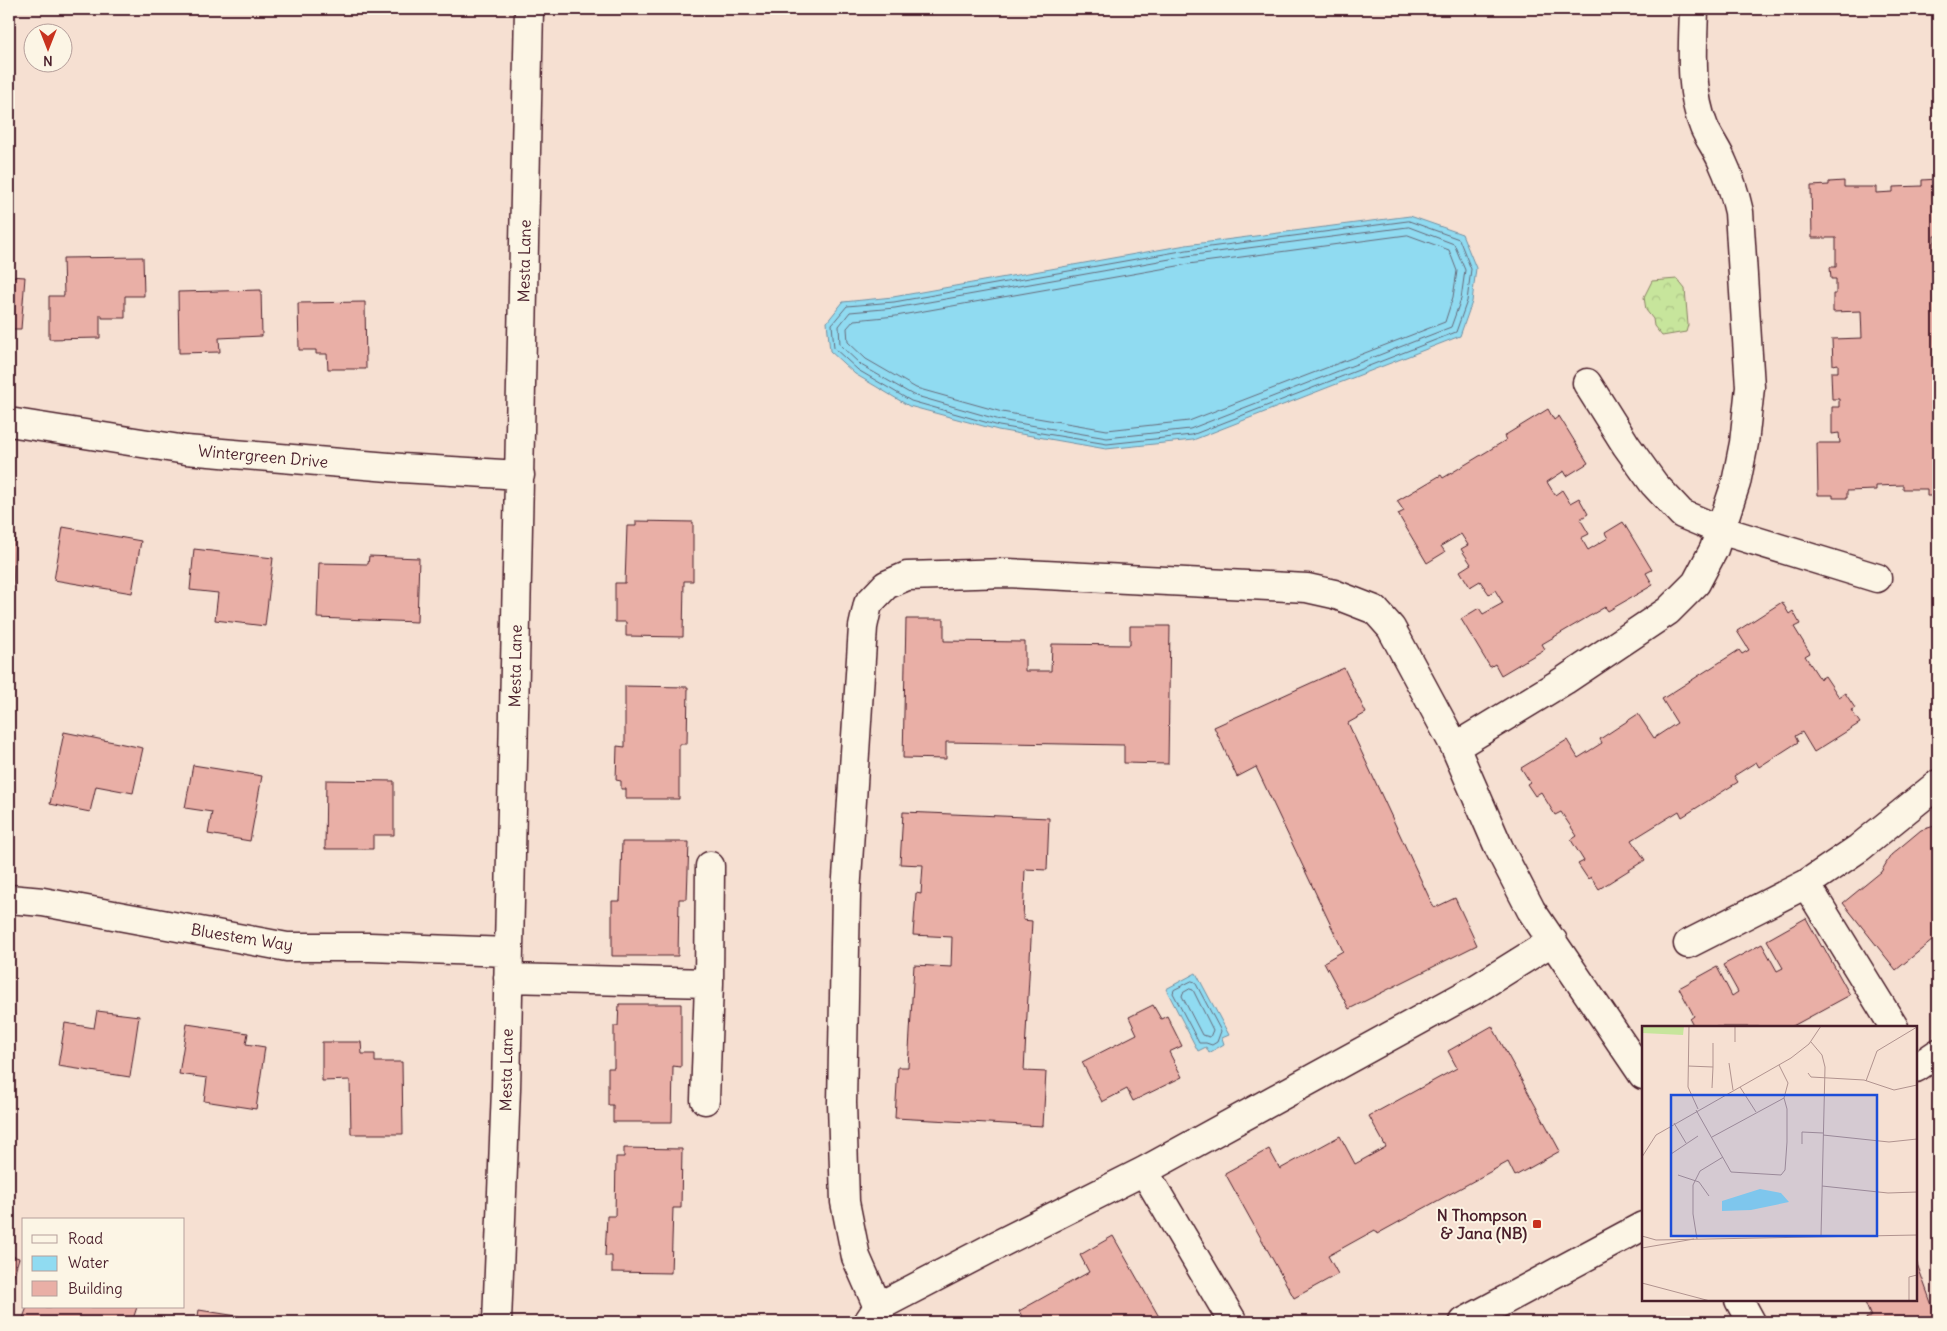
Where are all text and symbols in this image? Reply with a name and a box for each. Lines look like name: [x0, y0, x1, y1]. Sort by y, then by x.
north arrow: [22, 22, 72, 72]
text: N: [43, 52, 53, 70]
street label: Mesta Lane: [513, 219, 535, 303]
street label: Wintergreen Drive: [197, 440, 329, 472]
street label: Mesta Lane: [504, 624, 526, 708]
street label: Bluestem Way: [190, 919, 294, 955]
inset map: [1642, 1026, 1917, 1301]
street label: Mesta Lane: [495, 1028, 517, 1112]
place label: N Thompson & Jana (NB): [1437, 1205, 1527, 1244]
legend: [22, 1218, 185, 1308]
marker: N Thompson & Jana (NB): [1531, 1218, 1543, 1230]
text: Road: [68, 1229, 103, 1248]
text: Water: [68, 1253, 109, 1272]
text: Building: [68, 1279, 123, 1298]

